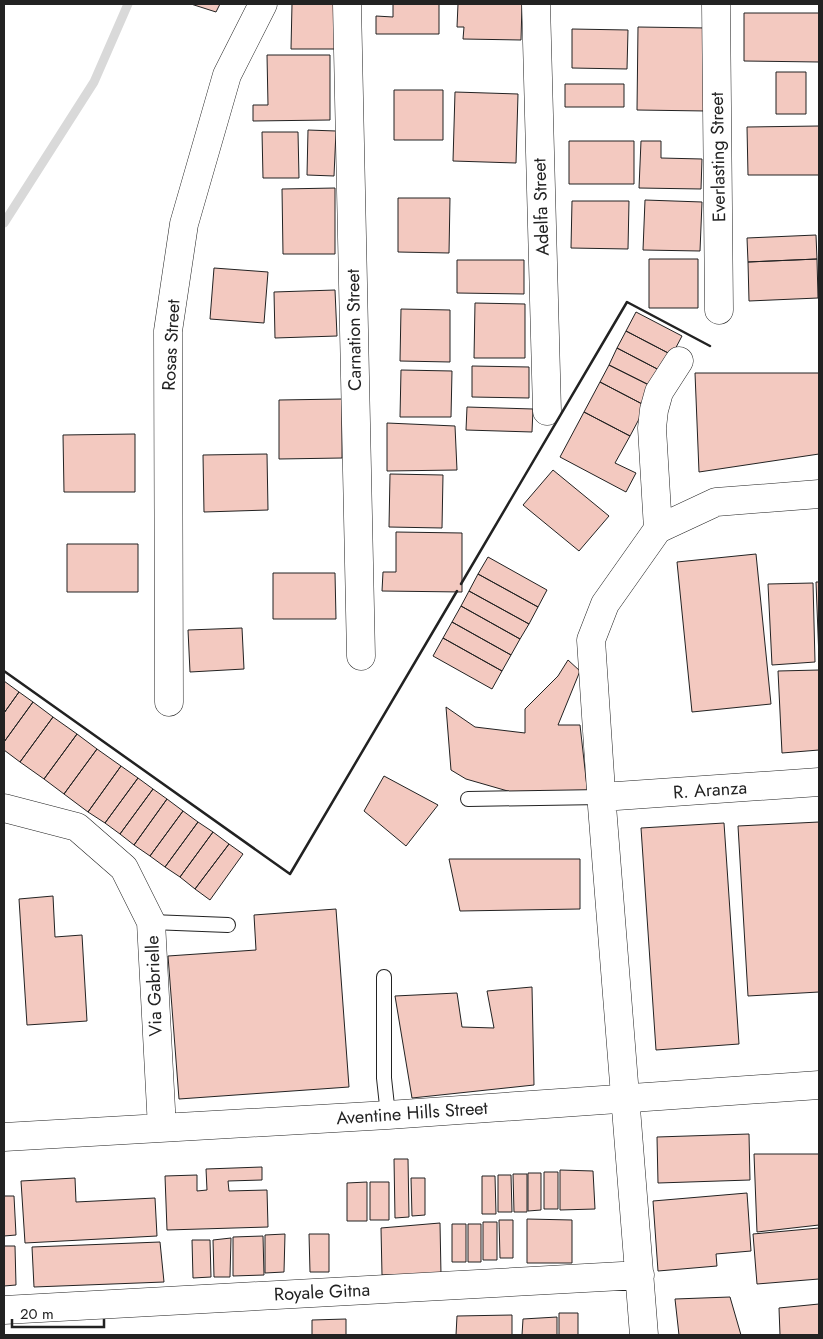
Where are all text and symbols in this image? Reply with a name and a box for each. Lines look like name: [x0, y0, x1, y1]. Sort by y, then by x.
street label: Everlasting Street: [704, 91, 732, 222]
street label: Adelfa Street: [526, 157, 556, 256]
street label: Carnation Street: [340, 268, 368, 391]
street label: Rosas Street: [156, 298, 186, 391]
street label: R. Aranza: [672, 774, 748, 806]
street label: Via Gabrielle: [139, 935, 169, 1037]
street label: Aventine Hills Street: [335, 1095, 489, 1131]
street label: Royale Gitna: [273, 1277, 371, 1307]
scale bar: [12, 1296, 105, 1328]
text: 20 m: [20, 1303, 54, 1325]

